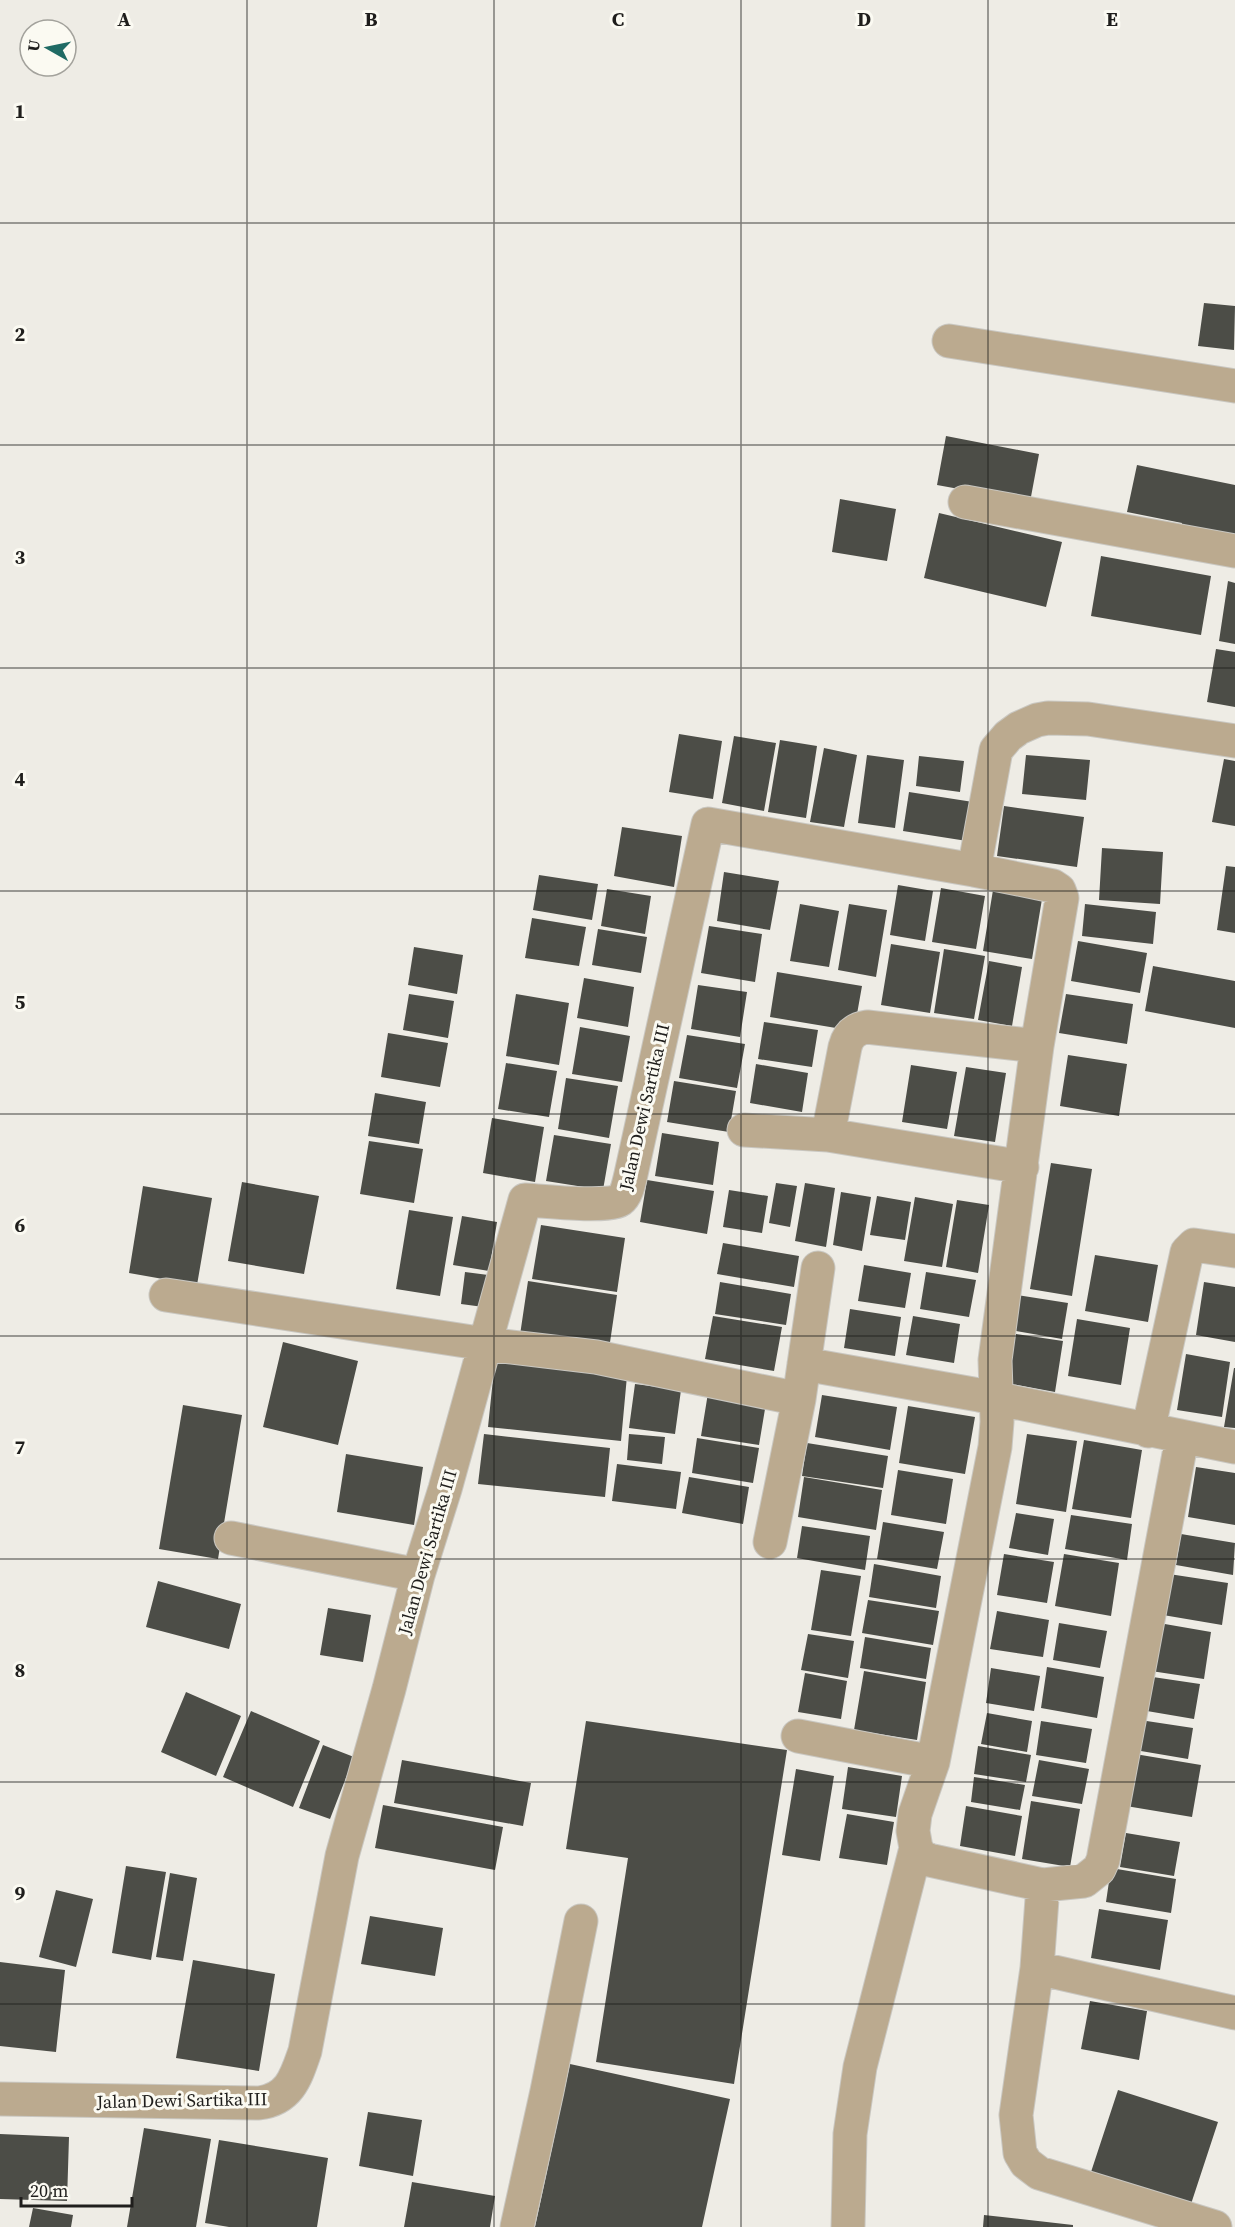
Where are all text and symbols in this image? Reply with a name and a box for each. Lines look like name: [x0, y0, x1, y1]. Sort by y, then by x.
text: A: [117, 5, 131, 33]
text: B: [364, 5, 378, 33]
text: C: [612, 5, 624, 33]
text: D: [857, 5, 871, 33]
text: E: [1106, 5, 1118, 33]
north arrow: [18, 18, 78, 78]
text: U: [21, 38, 45, 53]
text: 1: [15, 97, 25, 125]
text: 2: [15, 320, 26, 348]
text: 3: [15, 543, 26, 571]
text: 4: [15, 765, 26, 793]
text: 5: [15, 988, 26, 1016]
street label: Jalan Dewi Sartika III: [612, 1021, 675, 1194]
text: 6: [15, 1211, 26, 1239]
text: 7: [15, 1433, 26, 1461]
street label: Jalan Dewi Sartika III: [391, 1467, 463, 1638]
text: 8: [15, 1656, 25, 1684]
text: 9: [15, 1879, 26, 1907]
street label: Jalan Dewi Sartika III: [96, 2086, 267, 2114]
scale bar: [21, 2170, 132, 2208]
text: 20 m: [30, 2178, 68, 2203]

